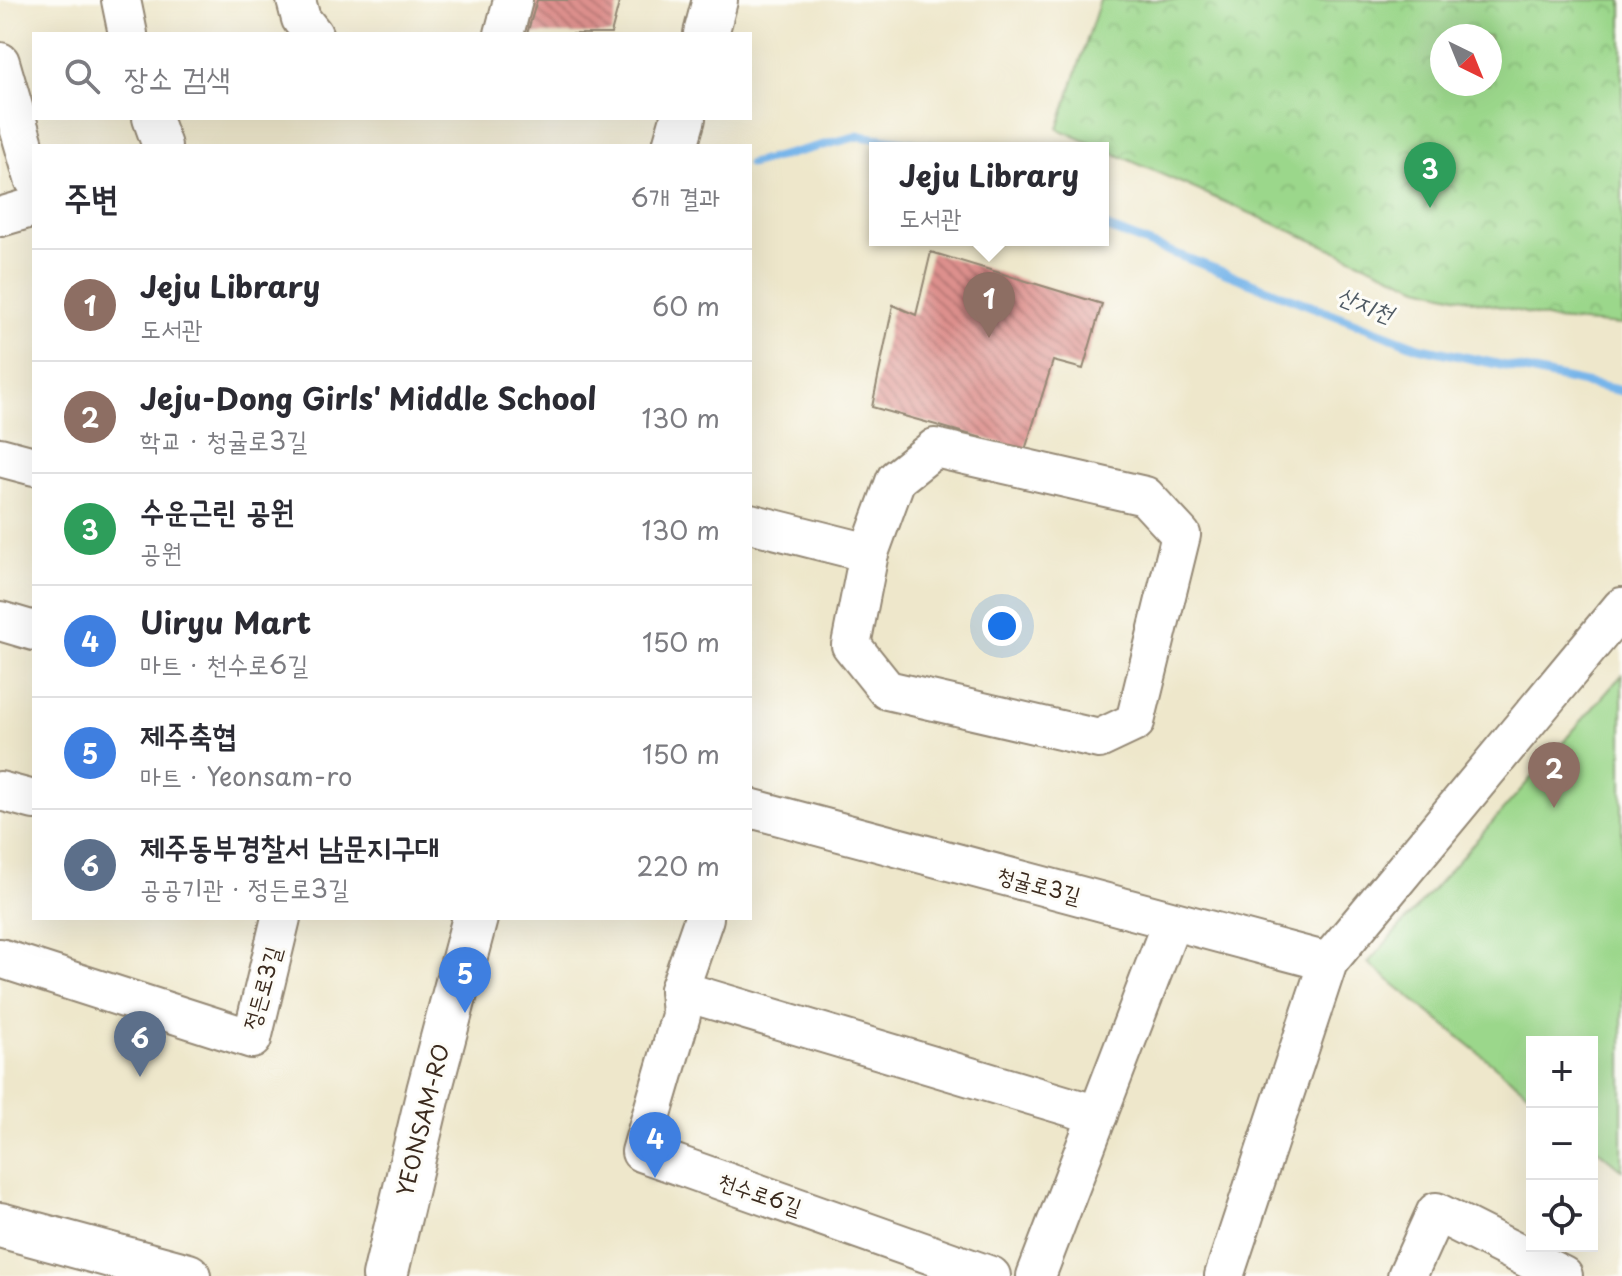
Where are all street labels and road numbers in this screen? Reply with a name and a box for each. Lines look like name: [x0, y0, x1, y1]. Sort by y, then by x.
street label: 청귤로3길: [994, 857, 1085, 911]
street label: 정든로3길: [233, 942, 288, 1033]
street label: YEONSAM-RO: [387, 1040, 456, 1199]
street label: 천수로6길: [714, 1163, 807, 1222]

